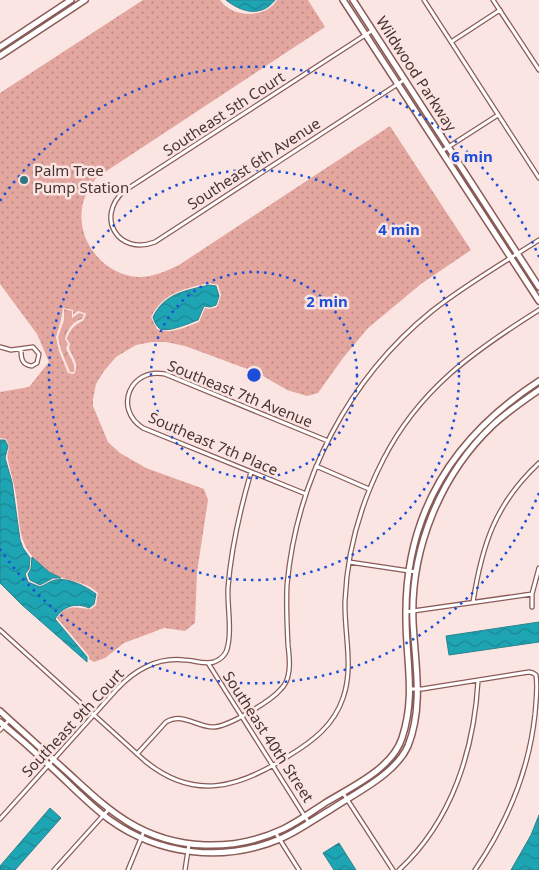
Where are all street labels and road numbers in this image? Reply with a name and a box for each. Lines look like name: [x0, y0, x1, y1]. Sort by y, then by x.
street label: Wildwood Parkway: [372, 12, 462, 135]
street label: Southeast 5th Court: [159, 66, 289, 160]
street label: Southeast 6th Avenue: [183, 113, 324, 214]
street label: Southeast 7th Avenue: [165, 355, 316, 431]
street label: Southeast 7th Place: [146, 407, 281, 479]
street label: Southeast 9th Court: [17, 663, 128, 781]
street label: Southeast 40th Street: [219, 667, 319, 806]

